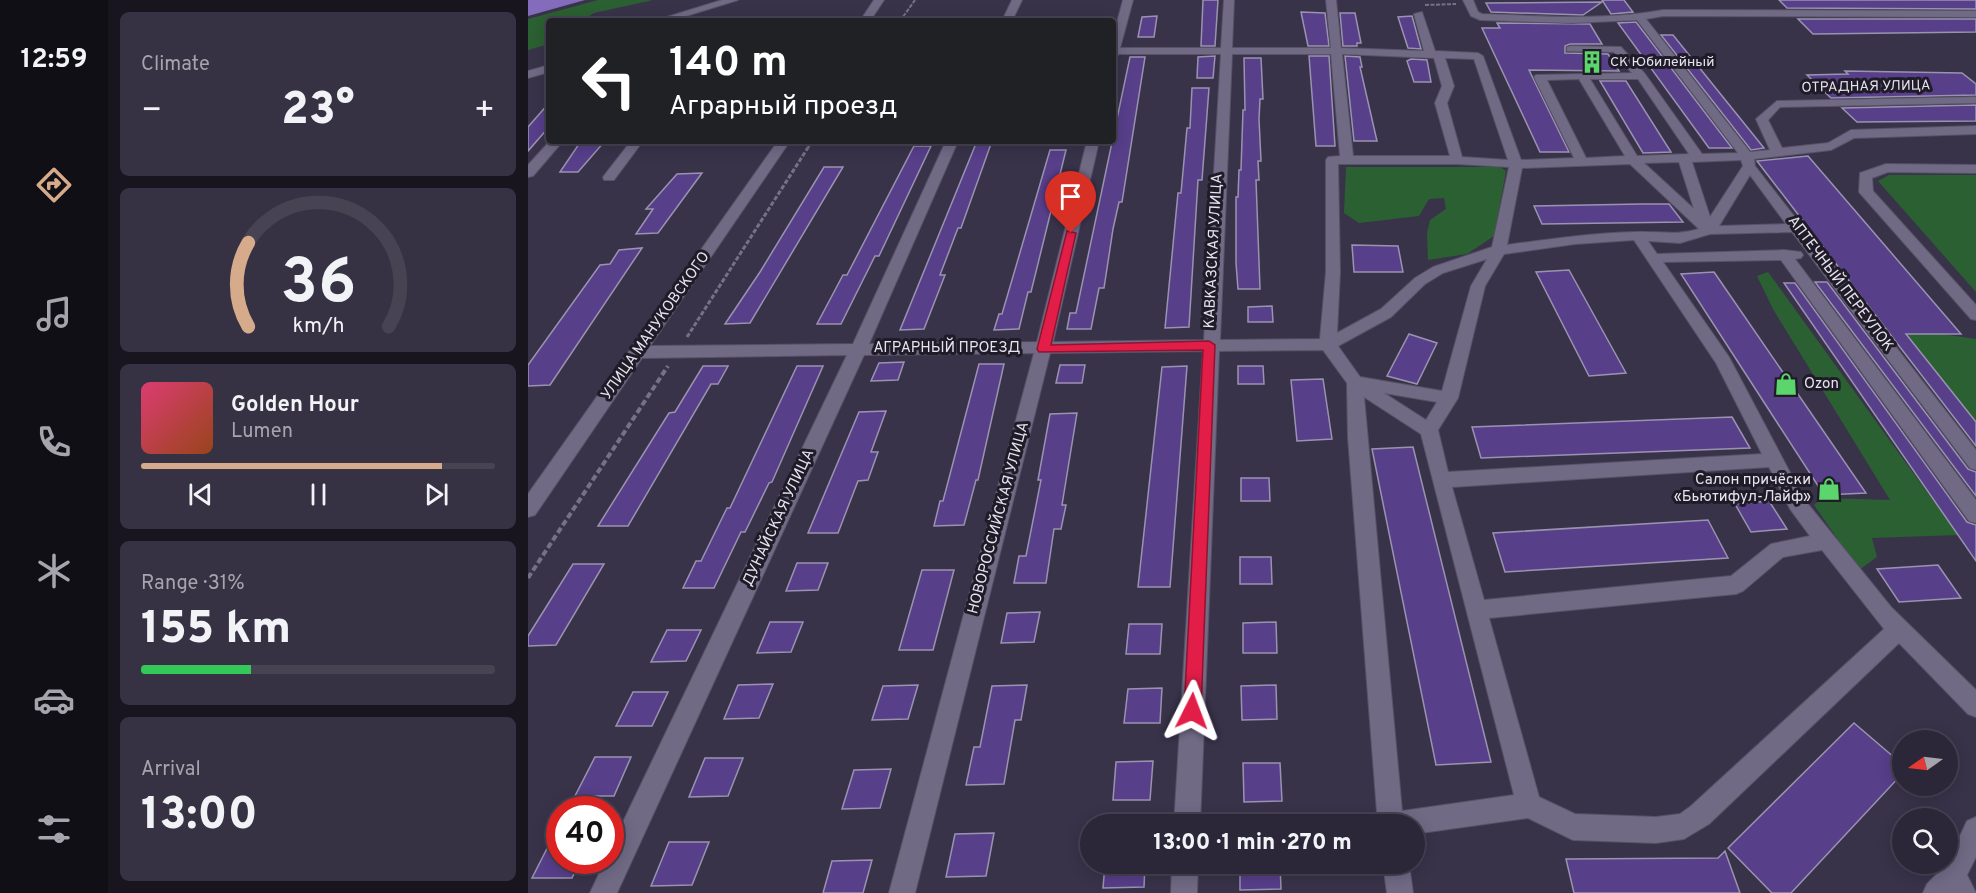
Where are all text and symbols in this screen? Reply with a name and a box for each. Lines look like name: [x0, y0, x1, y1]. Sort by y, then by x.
text: 140 m: [669, 38, 788, 91]
icon: left: [570, 42, 648, 120]
text: 12:59: [21, 43, 87, 77]
building icon: СК Юбилейный: [1579, 49, 1605, 75]
text: Climate: [141, 52, 210, 78]
place label: СК Юбилейный: [1610, 54, 1715, 71]
street label: ОТРАДНАЯ УЛИЦА: [1801, 77, 1931, 97]
text: 23°: [281, 83, 355, 140]
text: Аграрный проезд: [669, 90, 897, 124]
text: −: [141, 91, 162, 133]
text: +: [474, 91, 495, 133]
icon: directions: [33, 164, 75, 206]
pin: [1045, 171, 1096, 233]
street label: КАВКАЗСКАЯ УЛИЦА: [1200, 173, 1228, 329]
icon: arrive: [1054, 180, 1087, 213]
street label: АПТЕЧНЫЙ ПЕРЕУЛОК: [1783, 211, 1899, 356]
text: 36: [280, 246, 356, 325]
street label: УЛИЦА МАНУКОВСКОГО: [598, 248, 714, 404]
icon: music: [33, 293, 75, 335]
text: km/h: [292, 314, 344, 341]
street label: АГРАРНЫЙ ПРОЕЗД: [873, 337, 1021, 358]
shop icon: Ozon: [1773, 371, 1799, 397]
place label: Ozon: [1804, 375, 1839, 394]
text: Golden Hour: [231, 392, 359, 419]
text: Lumen: [231, 419, 293, 445]
street label: НОВОРОССИЙСКАЯ УЛИЦА: [962, 419, 1034, 616]
icon: phone: [33, 421, 75, 463]
street label: ДУНАЙСКАЯ УЛИЦА: [737, 446, 819, 590]
place label: Салон причёски «Бьютифул-Лайф»: [1674, 471, 1811, 507]
shop icon: Салон причёски «Бьютифул-Лайф»: [1816, 476, 1842, 502]
icon: previous: [184, 478, 217, 511]
icon: pause: [302, 478, 335, 511]
icon: next: [420, 478, 453, 511]
icon: climate: [33, 550, 75, 592]
text: Range · 31%: [141, 571, 245, 597]
text: 155 km: [141, 602, 291, 659]
icon: car: [33, 679, 75, 721]
position arrow: [1160, 679, 1224, 743]
north arrow: [1892, 730, 1958, 796]
map controls: [1892, 730, 1958, 874]
text: Arrival: [141, 757, 201, 783]
text: 13:00: [141, 788, 258, 845]
speed limit sign: 40: [546, 796, 624, 874]
icon: filters: [33, 808, 75, 850]
button: search: [1892, 808, 1958, 874]
text: 13:00 · 1 min · 270 m: [1153, 830, 1352, 857]

